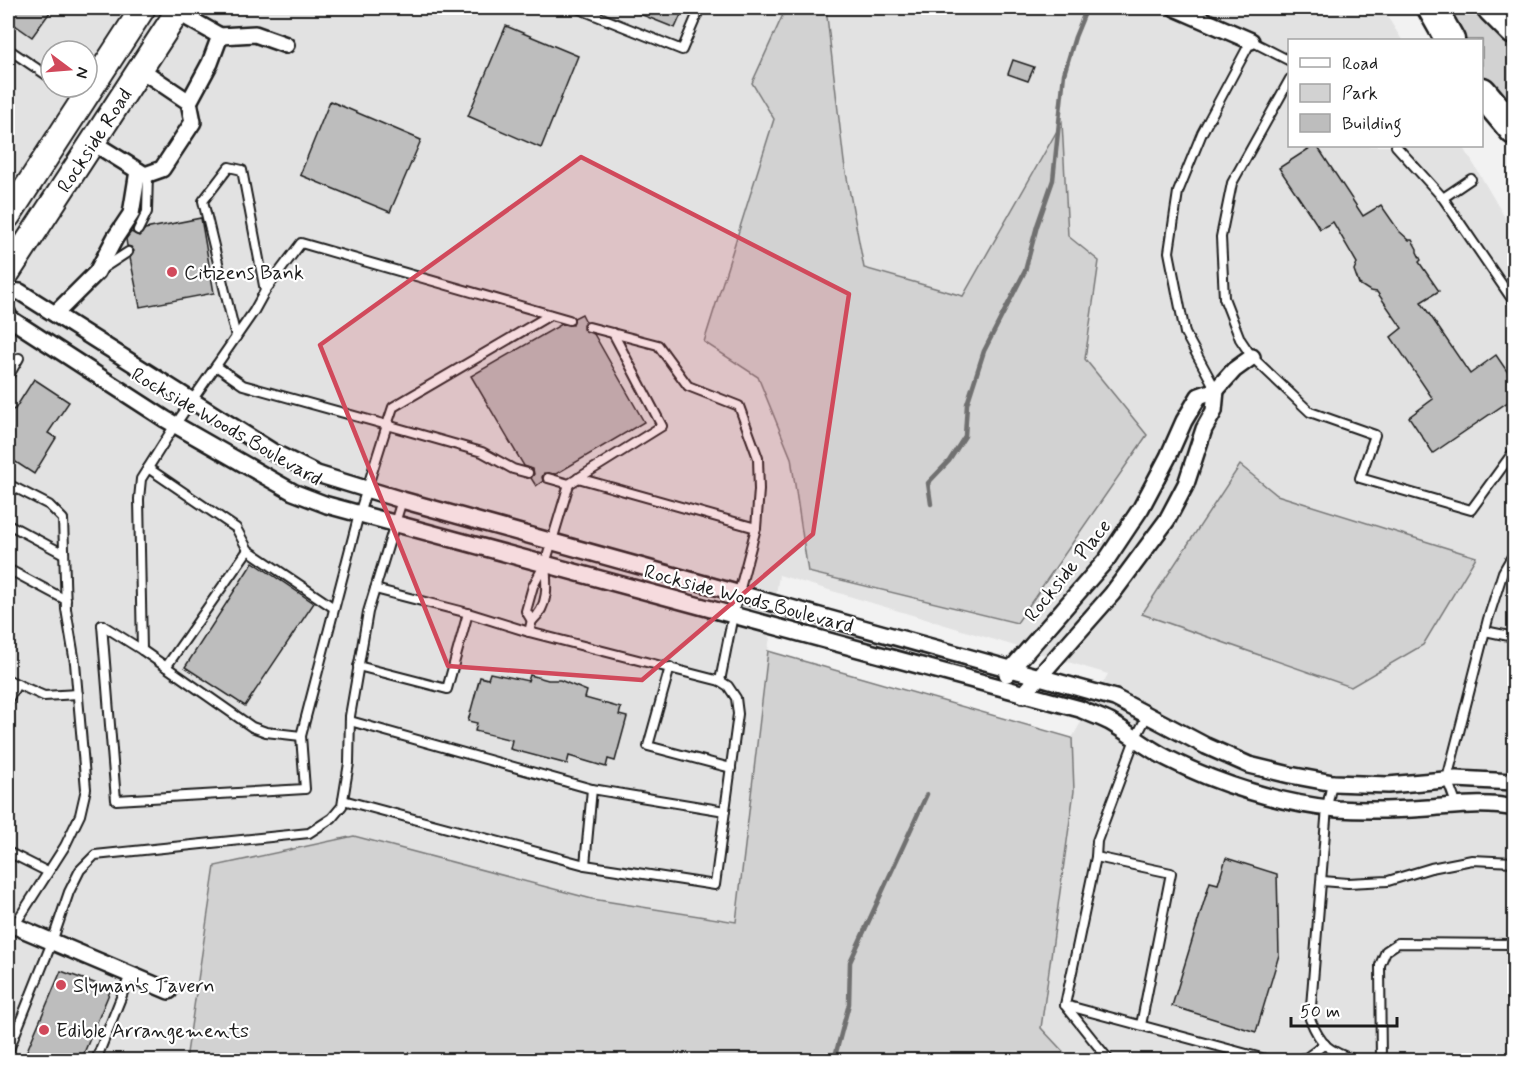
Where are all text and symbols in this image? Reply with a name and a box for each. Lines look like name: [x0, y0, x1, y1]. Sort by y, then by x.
north arrow: [39, 39, 99, 99]
legend: [1288, 39, 1483, 147]
text: Road: [1342, 52, 1378, 76]
text: N: [70, 65, 94, 81]
text: Park: [1342, 82, 1378, 106]
street label: Rockside Road: [51, 83, 139, 198]
text: Building: [1342, 112, 1402, 138]
place label: Citizens Bank: [184, 260, 304, 287]
marker: Citizens Bank: [165, 265, 179, 279]
street label: Rockside Woods Boulevard: [126, 362, 326, 493]
street label: Rockside Place: [1018, 514, 1118, 628]
street label: Rockside Woods Boulevard: [641, 558, 856, 640]
place label: Slyman's Tavern: [73, 973, 215, 1000]
marker: Slyman's Tavern: [54, 978, 68, 992]
scale bar: [1291, 990, 1398, 1028]
text: 50 m: [1300, 1000, 1340, 1024]
place label: Edible Arrangements: [56, 1018, 249, 1045]
marker: Edible Arrangements: [37, 1023, 51, 1037]

